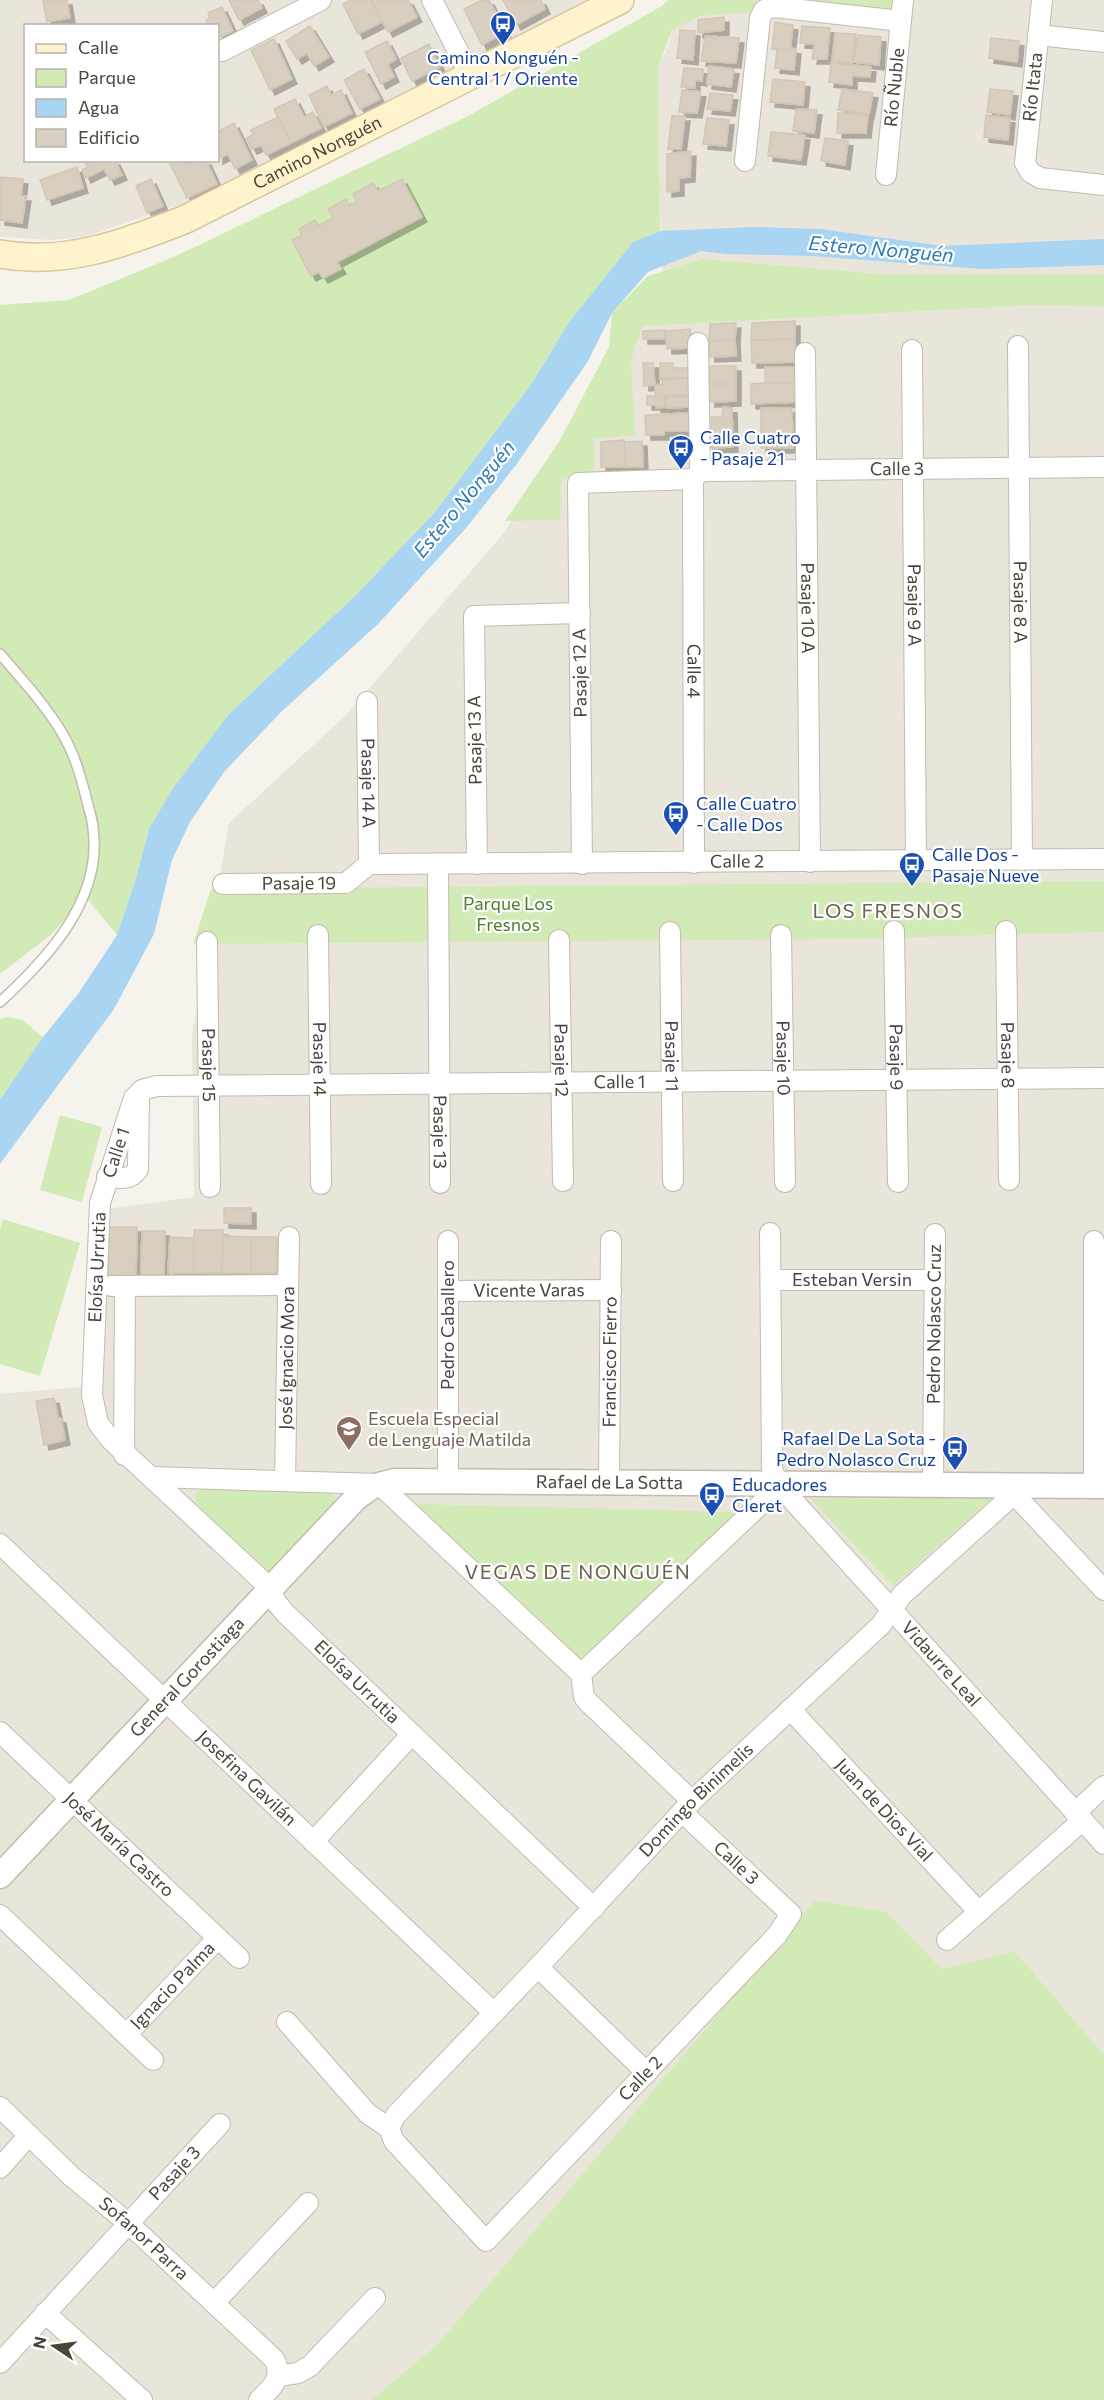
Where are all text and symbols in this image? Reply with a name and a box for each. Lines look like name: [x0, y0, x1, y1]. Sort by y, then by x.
bus stop icon: Camino Nonguén - Central 1 / Oriente: [488, 9, 518, 47]
legend: [24, 24, 219, 162]
text: Calle: [78, 36, 118, 58]
place label: Camino Nonguén - Central 1 / Oriente: [427, 46, 579, 89]
street label: Río Ñuble: [879, 47, 908, 128]
street label: Río Itata: [1017, 51, 1047, 123]
text: Parque: [78, 66, 136, 88]
text: Agua: [78, 96, 119, 118]
street label: Camino Nonguén: [249, 110, 385, 193]
text: Edificio: [78, 126, 140, 148]
water label: Estero Nonguén: [808, 230, 955, 266]
place label: Calle Cuatro - Pasaje 21: [700, 426, 801, 469]
bus stop icon: Calle Cuatro - Pasaje 21: [666, 433, 696, 471]
water label: Estero Nonguén: [407, 435, 519, 562]
street label: Calle 3: [870, 457, 924, 479]
street label: Pasaje 8 A: [1010, 561, 1032, 643]
street label: Pasaje 10 A: [797, 562, 820, 654]
street label: Pasaje 9 A: [904, 564, 926, 646]
street label: Pasaje 12 A: [567, 628, 591, 718]
street label: Calle 4: [683, 644, 706, 699]
street label: Pasaje 13 A: [462, 695, 486, 785]
street label: Pasaje 14 A: [357, 738, 381, 828]
place label: Calle Cuatro - Calle Dos: [696, 792, 797, 835]
bus stop icon: Calle Cuatro - Calle Dos: [661, 799, 691, 837]
place label: Calle Dos - Pasaje Nueve: [932, 843, 1039, 886]
street label: Calle 2: [710, 849, 764, 872]
bus stop icon: Calle Dos - Pasaje Nueve: [897, 850, 927, 888]
street label: Pasaje 19: [262, 871, 336, 894]
park label: Parque Los Fresnos: [463, 892, 553, 935]
district label: LOS FRESNOS: [812, 898, 964, 922]
street label: Pasaje 11: [661, 1020, 684, 1092]
street label: Pasaje 10: [772, 1020, 796, 1096]
street label: Pasaje 8: [997, 1021, 1020, 1089]
street label: Pasaje 14: [309, 1022, 332, 1096]
street label: Pasaje 12: [550, 1023, 574, 1097]
street label: Pasaje 9: [885, 1023, 909, 1091]
street label: Pasaje 15: [198, 1028, 221, 1102]
street label: Calle 1: [594, 1070, 645, 1092]
street label: Pasaje 13: [429, 1095, 452, 1169]
street label: Calle 1: [97, 1125, 134, 1180]
street label: Eloísa Urrutia: [83, 1211, 110, 1323]
street label: Pedro Nolasco Cruz: [922, 1244, 945, 1404]
street label: Pedro Caballero: [436, 1260, 458, 1390]
street label: Esteban Versin: [792, 1268, 912, 1290]
street label: Vicente Varas: [473, 1278, 585, 1301]
street label: José Ignacio Mora: [274, 1286, 298, 1430]
street label: Francisco Fierro: [597, 1296, 621, 1428]
place label: Escuela Especial de Lenguaje Matilda: [368, 1407, 531, 1450]
school or university icon: Escuela Especial de Lenguaje Matilda: [334, 1414, 364, 1452]
place label: Rafael De La Sota - Pedro Nolasco Cruz: [776, 1427, 936, 1470]
bus stop icon: Rafael De La Sota - Pedro Nolasco Cruz: [940, 1434, 970, 1472]
street label: Rafael de La Sotta: [536, 1470, 683, 1493]
place label: Educadores Cleret: [732, 1473, 827, 1516]
bus stop icon: Educadores Cleret: [697, 1480, 727, 1518]
district label: VEGAS DE NONGUÉN: [465, 1559, 691, 1583]
street label: General Gorostiaga: [125, 1612, 248, 1741]
street label: Vidaurre Leal: [897, 1616, 986, 1711]
street label: Eloísa Urrutia: [310, 1635, 405, 1728]
street label: Josefina Gavilán: [193, 1725, 302, 1830]
street label: Domingo Binimelis: [634, 1738, 757, 1861]
street label: Juan de Dios Vial: [831, 1753, 938, 1865]
street label: José María Castro: [60, 1787, 179, 1901]
street label: Calle 3: [709, 1836, 764, 1889]
street label: Ignacio Palma: [125, 1937, 219, 2033]
street label: Calle 2: [613, 2051, 666, 2105]
street label: Pasaje 3: [143, 2141, 204, 2204]
street label: Sofanor Parra: [95, 2192, 194, 2284]
north arrow: [24, 2316, 84, 2376]
text: N: [28, 2335, 50, 2350]

